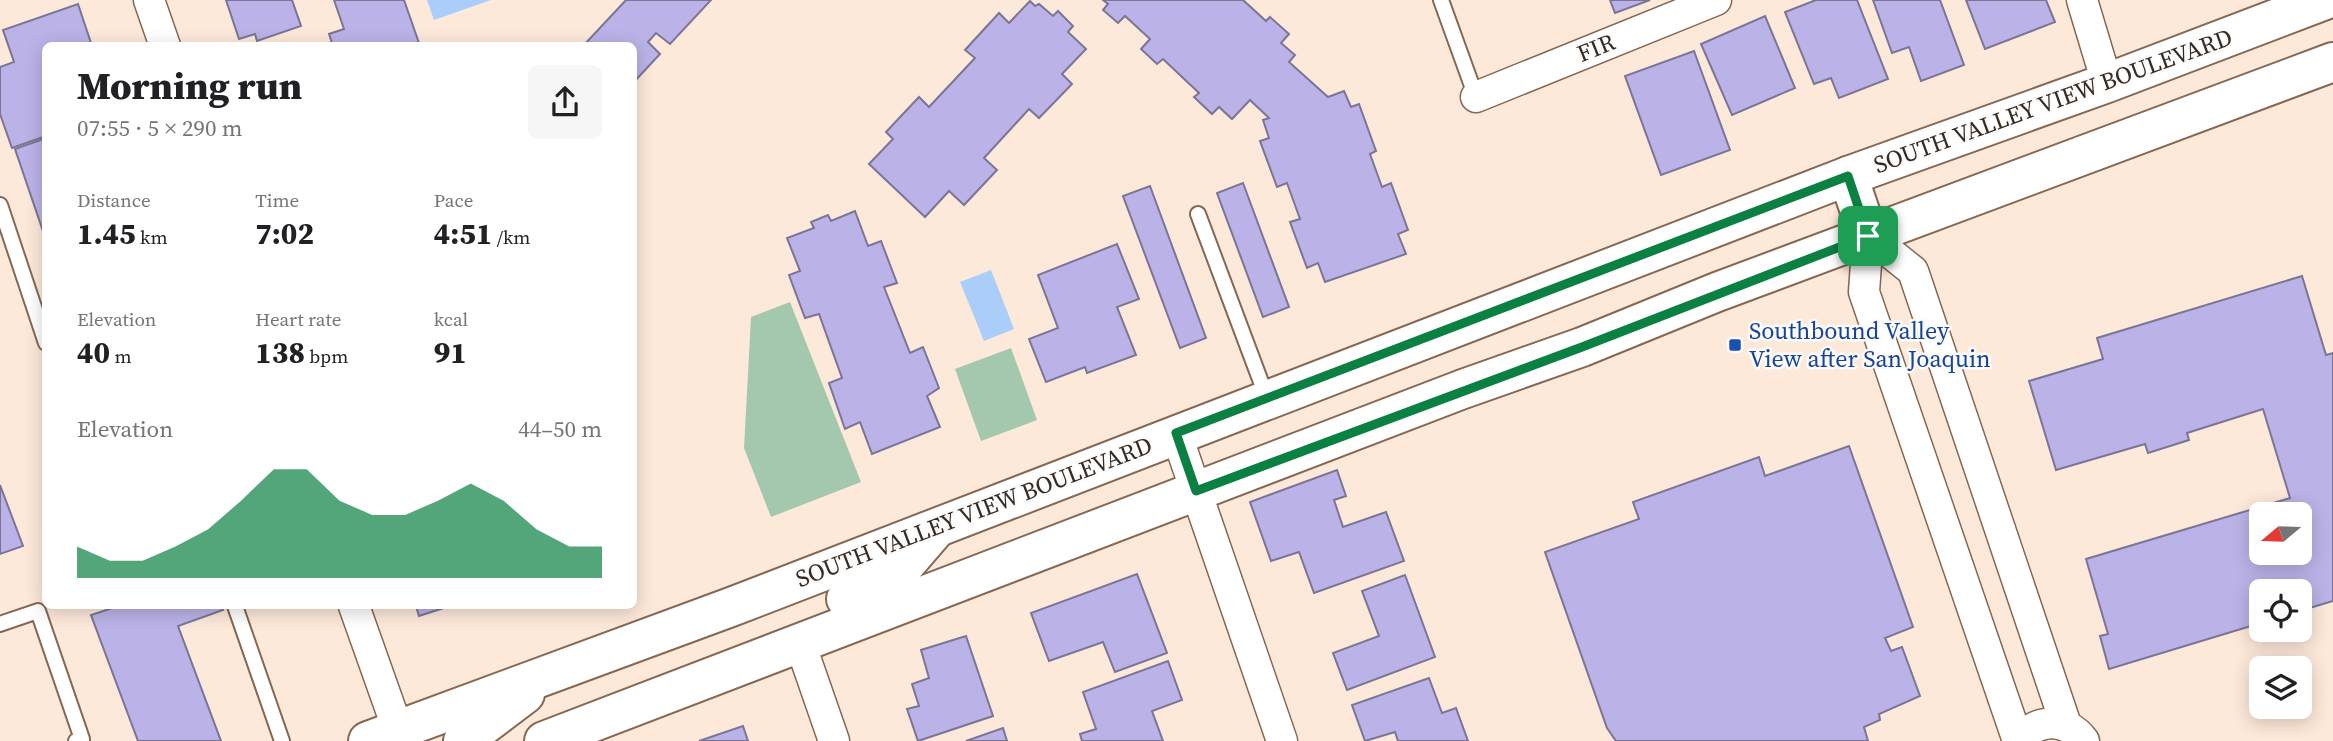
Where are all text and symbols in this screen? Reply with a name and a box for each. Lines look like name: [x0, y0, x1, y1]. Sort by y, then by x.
street label: SOUTH VALLEY VIEW BOULEVARD: [1869, 20, 2237, 181]
street label: FIR: [1572, 25, 1620, 70]
text: Morning run: [77, 60, 302, 112]
button: share: [528, 65, 602, 139]
text: 07:55 · 5 × 290 m: [77, 112, 243, 144]
text: Distance: [77, 187, 151, 213]
text: Time: [255, 187, 299, 213]
text: Pace: [434, 187, 473, 213]
pin: [1838, 206, 1898, 266]
text: 1.45: [77, 213, 136, 254]
text: 7:02: [255, 213, 314, 254]
text: 4:51: [434, 213, 492, 254]
icon: arrive: [1849, 217, 1887, 255]
text: km: [136, 224, 168, 250]
text: /km: [492, 224, 530, 250]
text: Elevation: [77, 306, 156, 332]
text: Heart rate: [255, 306, 341, 332]
text: kcal: [434, 306, 468, 332]
place label: Southbound Valley View after San Joaquin: [1749, 314, 1991, 375]
text: 40: [77, 332, 110, 373]
text: 138: [255, 332, 305, 373]
text: 91: [434, 332, 467, 373]
marker: Southbound Valley View after San Joaquin: [1727, 337, 1743, 353]
text: m: [110, 343, 132, 369]
text: bpm: [305, 343, 348, 369]
text: Elevation: [77, 413, 173, 445]
text: 44–50 m: [518, 413, 602, 445]
street label: SOUTH VALLEY VIEW BOULEVARD: [791, 428, 1157, 595]
north arrow: [2249, 502, 2312, 565]
map controls: [2249, 502, 2312, 719]
button: locate: [2249, 579, 2312, 642]
button: layers: [2249, 656, 2312, 719]

